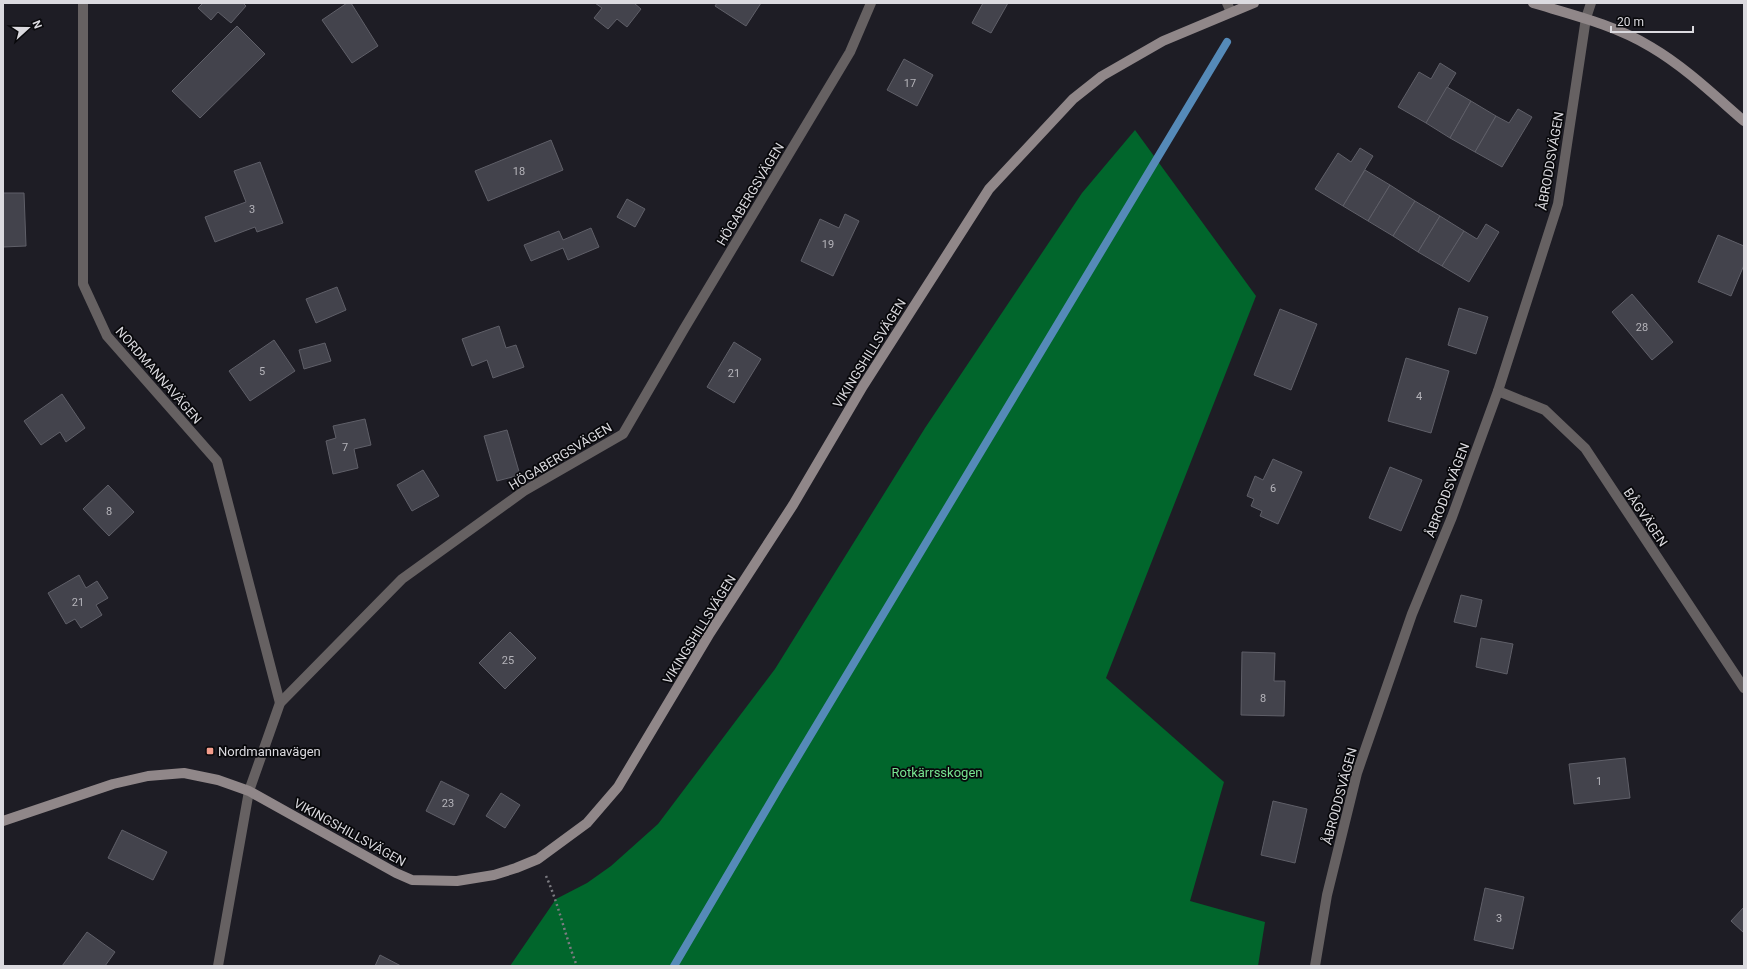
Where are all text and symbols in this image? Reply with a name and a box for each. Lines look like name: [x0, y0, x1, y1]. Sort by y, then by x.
north arrow: [8, 8, 48, 48]
scale bar: [1611, 8, 1693, 34]
text: 20 m: [1617, 15, 1644, 29]
text: N: [29, 19, 44, 31]
house number: 17: [904, 77, 916, 90]
street label: ÅBRODDSVÄGEN: [1533, 110, 1567, 212]
street label: HÖGABERGSVÄGEN: [714, 140, 787, 248]
house number: 18: [513, 165, 525, 178]
house number: 3: [249, 203, 255, 216]
house number: 19: [822, 238, 834, 251]
street label: VIKINGSHILLSVÄGEN: [830, 296, 909, 411]
house number: 28: [1636, 321, 1648, 334]
street label: NORDMANNAVÄGEN: [113, 324, 205, 427]
house number: 5: [259, 365, 265, 378]
house number: 21: [728, 367, 740, 380]
house number: 4: [1416, 390, 1422, 403]
street label: HÖGABERGSVÄGEN: [506, 420, 614, 493]
street label: ÅBRODDSVÄGEN: [1422, 440, 1472, 540]
house number: 7: [342, 441, 348, 454]
house number: 6: [1270, 482, 1276, 495]
street label: BÅGVÄGEN: [1621, 485, 1671, 549]
house number: 8: [106, 505, 112, 518]
street label: VIKINGSHILLSVÄGEN: [660, 572, 739, 687]
house number: 21: [72, 596, 84, 609]
house number: 25: [502, 654, 514, 667]
house number: 8: [1260, 692, 1266, 705]
place label: Nordmannavägen: [218, 744, 321, 759]
marker: Nordmannavägen: [205, 746, 215, 756]
street label: ÅBRODDSVÄGEN: [1318, 746, 1360, 846]
park label: Rotkärrsskogen: [892, 765, 982, 780]
house number: 1: [1596, 775, 1602, 788]
street label: VIKINGSHILLSVÄGEN: [291, 795, 408, 869]
house number: 23: [442, 797, 454, 810]
house number: 3: [1496, 912, 1502, 925]

